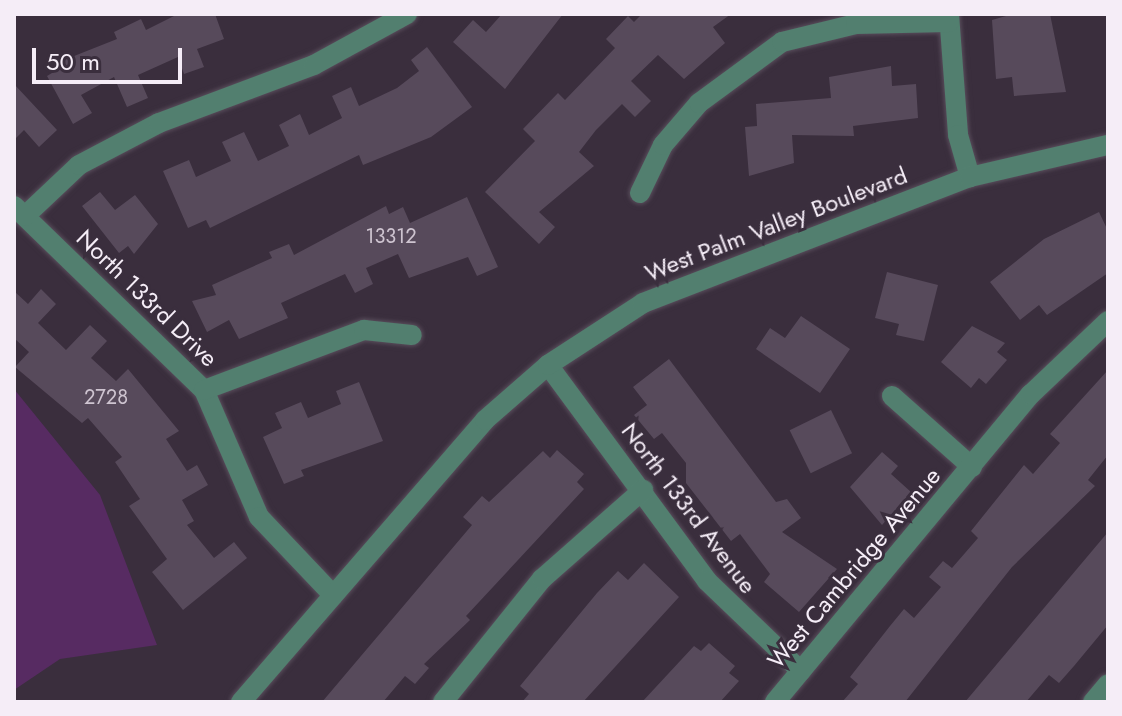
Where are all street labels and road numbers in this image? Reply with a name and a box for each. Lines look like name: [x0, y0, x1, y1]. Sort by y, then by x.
street label: West Palm Valley Boulevard: [641, 161, 911, 287]
street label: North 133rd Drive: [70, 223, 224, 373]
street label: North 133rd Avenue: [615, 417, 763, 599]
street label: West Cambridge Avenue: [762, 462, 946, 674]

